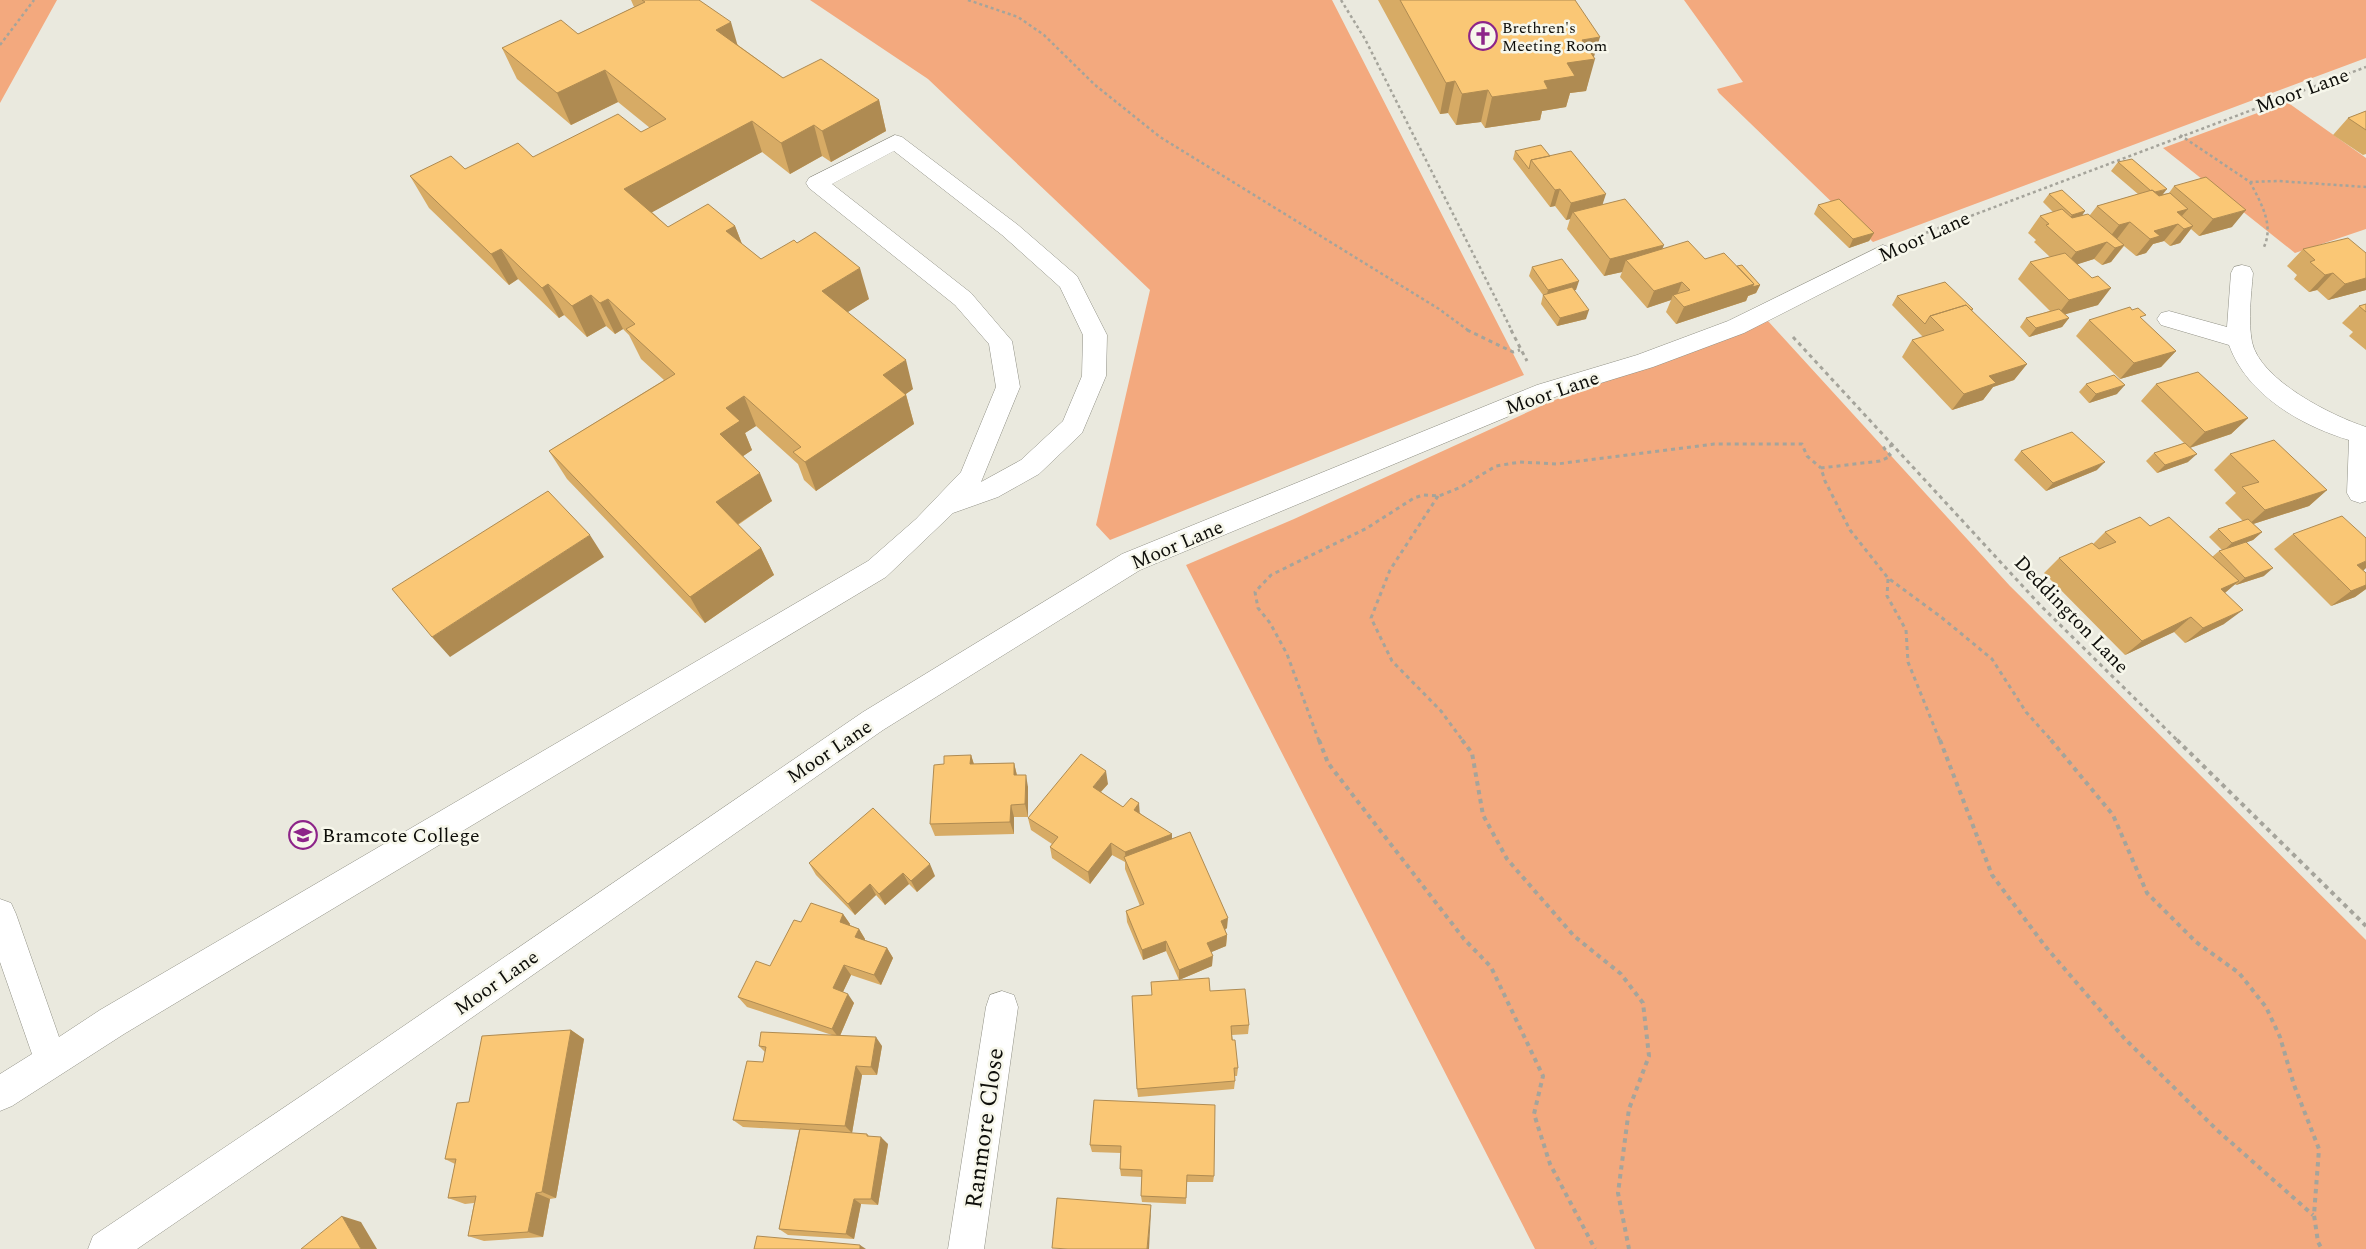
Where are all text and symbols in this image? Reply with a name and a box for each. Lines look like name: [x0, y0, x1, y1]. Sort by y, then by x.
place label: Brethren's Meeting Room: [1502, 16, 1607, 58]
church icon: Brethren's Meeting Room: [1468, 21, 1498, 51]
street label: Moor Lane: [2251, 60, 2353, 122]
street label: Moor Lane: [1874, 203, 1975, 270]
street label: Moor Lane: [1501, 363, 1603, 423]
street label: Moor Lane: [1127, 512, 1228, 578]
street label: Deddington Lane: [2007, 549, 2136, 681]
street label: Moor Lane: [781, 712, 878, 792]
school or university icon: Bramcote College: [288, 820, 318, 850]
place label: Bramcote College: [322, 821, 480, 851]
street label: Moor Lane: [448, 943, 545, 1023]
street label: Ranmore Close: [956, 1045, 1014, 1211]

